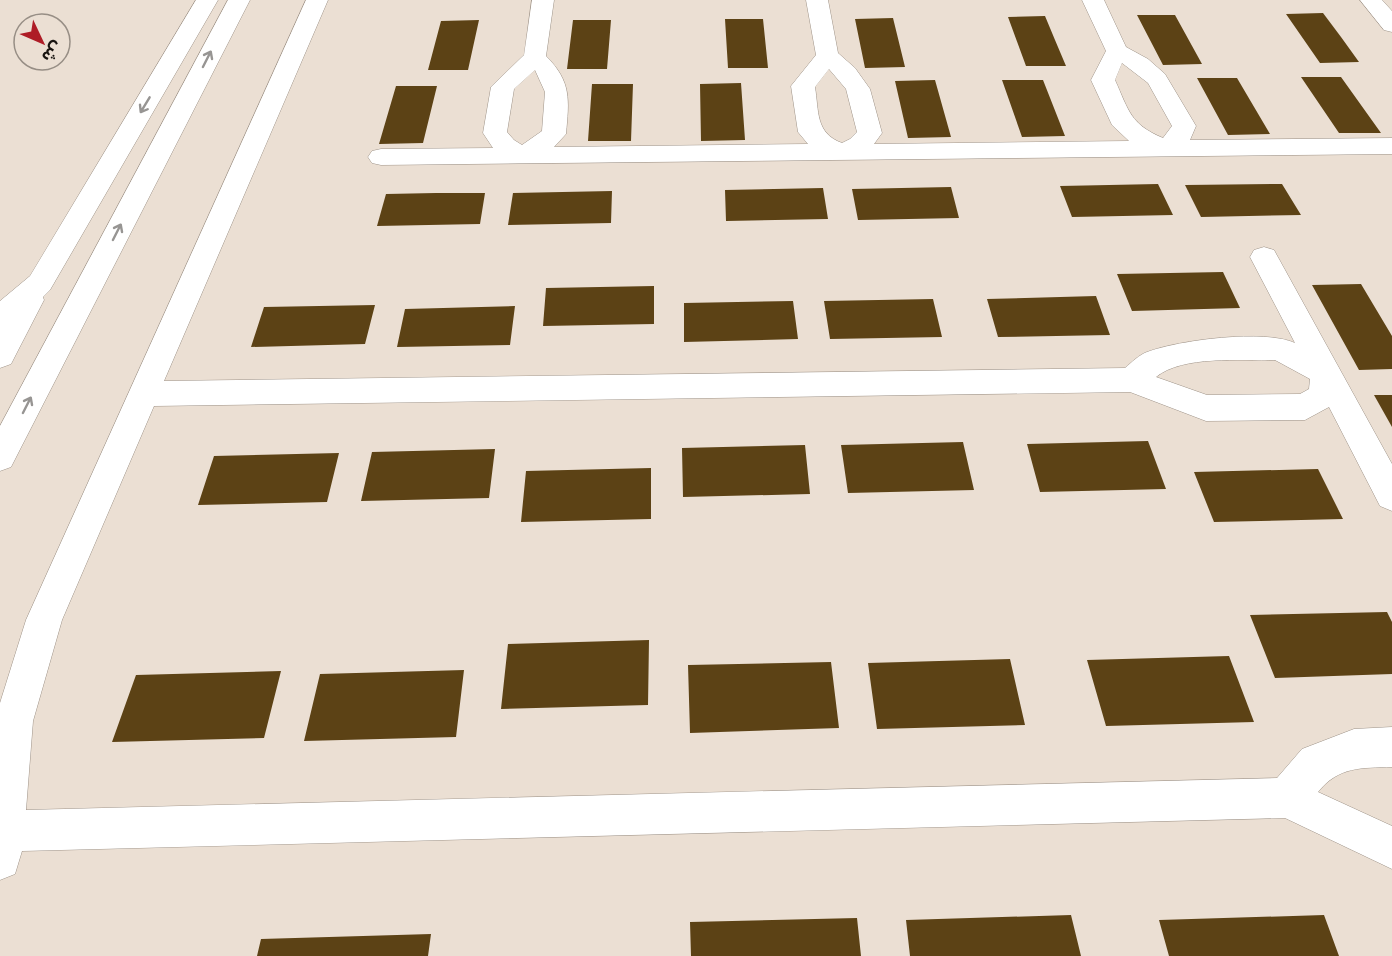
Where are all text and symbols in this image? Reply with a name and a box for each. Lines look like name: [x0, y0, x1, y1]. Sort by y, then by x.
north arrow: [12, 12, 72, 72]
text: ش: [36, 36, 68, 68]
one-way arrow: [201, 51, 213, 69]
one-way arrow: [139, 96, 151, 113]
one-way arrow: [111, 224, 123, 242]
one-way arrow: [22, 397, 33, 415]

